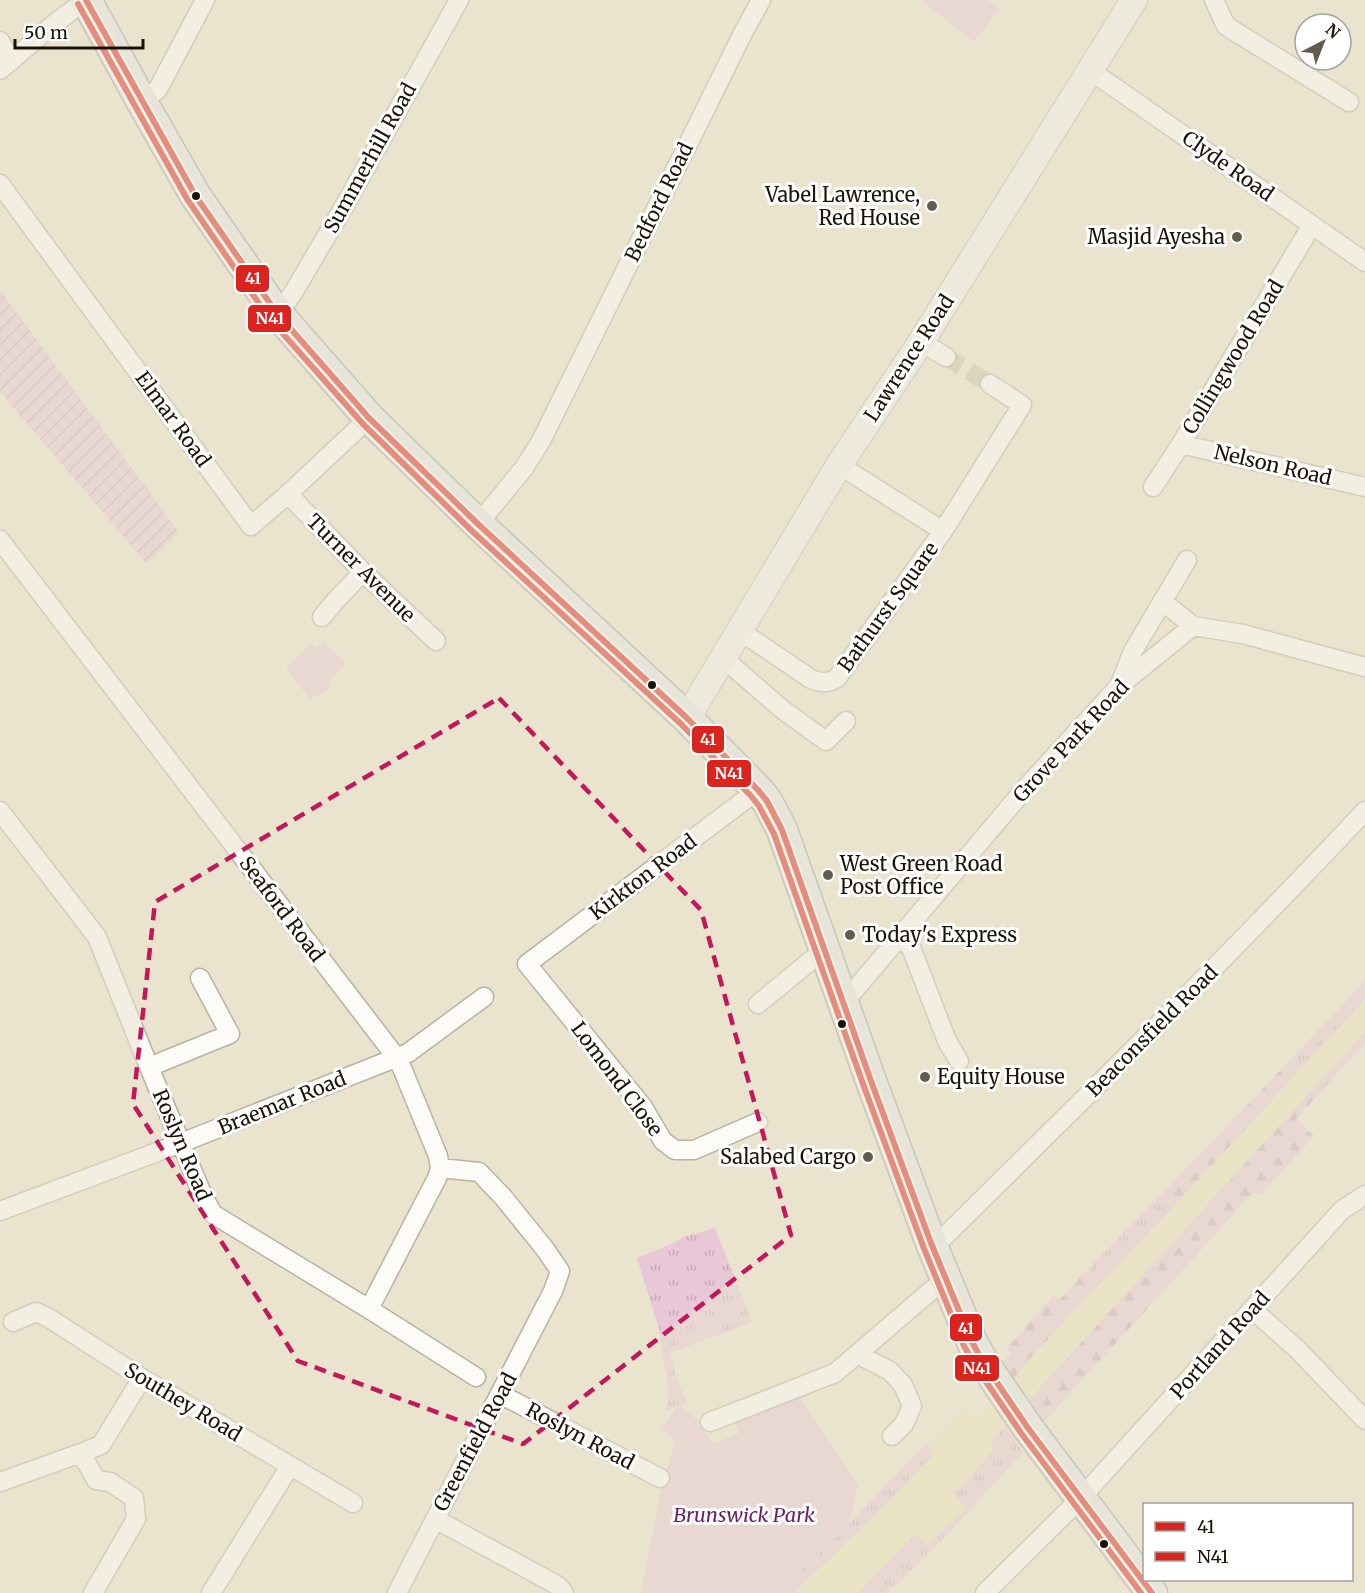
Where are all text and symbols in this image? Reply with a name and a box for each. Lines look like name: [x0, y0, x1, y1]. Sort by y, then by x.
scale bar: [15, 12, 142, 50]
north arrow: [1293, 12, 1353, 72]
text: N: [1322, 19, 1345, 43]
text: 50 m: [24, 21, 68, 44]
street label: Summerhill Road: [318, 78, 421, 237]
street label: Clyde Road: [1178, 125, 1279, 206]
street label: Bedford Road: [619, 138, 698, 265]
place label: Vabel Lawrence, Red House: [764, 182, 920, 230]
unlabelled marker: [190, 190, 202, 202]
marker: Vabel Lawrence, Red House: [925, 199, 939, 213]
place label: Masjid Ayesha: [1087, 224, 1225, 249]
marker: Masjid Ayesha: [1230, 230, 1244, 244]
line badge: 41: [235, 264, 270, 293]
text: 41: [245, 268, 262, 288]
street label: Collingwood Road: [1177, 275, 1288, 438]
street label: Lawrence Road: [858, 289, 959, 426]
line badge: N41: [247, 304, 292, 333]
text: N41: [256, 308, 285, 328]
street label: Elmar Road: [130, 366, 216, 471]
street label: Nelson Road: [1212, 439, 1334, 490]
street label: Turner Avenue: [302, 508, 421, 627]
street label: Bathurst Square: [832, 537, 943, 677]
street label: Grove Park Road: [1007, 674, 1134, 807]
unlabelled marker: [646, 679, 658, 691]
line badge: 41: [691, 725, 725, 754]
text: 41: [700, 729, 717, 749]
line badge: N41: [706, 759, 752, 788]
text: N41: [715, 763, 744, 783]
street label: Kirkton Road: [584, 828, 701, 925]
street label: Seaford Road: [235, 851, 330, 966]
place label: West Green Road Post Office: [839, 851, 1002, 899]
marker: West Green Road Post Office: [821, 868, 835, 882]
place label: Today's Express: [862, 922, 1017, 947]
marker: Today's Express: [843, 928, 857, 942]
street label: Beaconsfield Road: [1081, 960, 1223, 1102]
street label: Lomond Close: [566, 1016, 669, 1141]
unlabelled marker: [836, 1018, 848, 1030]
place label: Equity House: [937, 1064, 1065, 1089]
street label: Braemar Road: [214, 1065, 350, 1140]
marker: Equity House: [918, 1070, 932, 1084]
street label: Roslyn Road: [148, 1085, 217, 1204]
place label: Salabed Cargo: [720, 1144, 856, 1169]
marker: Salabed Cargo: [861, 1150, 875, 1164]
street label: Portland Road: [1165, 1286, 1275, 1404]
line badge: 41: [949, 1313, 983, 1342]
text: 41: [958, 1318, 975, 1338]
line badge: N41: [954, 1354, 1000, 1382]
street label: Southey Road: [120, 1357, 246, 1446]
text: N41: [963, 1358, 992, 1378]
street label: Greenfield Road: [428, 1368, 522, 1515]
street label: Roslyn Road: [522, 1397, 639, 1475]
park label: Brunswick Park: [673, 1502, 815, 1527]
legend: [1143, 1503, 1353, 1581]
text: 41: [1197, 1515, 1215, 1538]
unlabelled marker: [1098, 1538, 1110, 1550]
text: N41: [1197, 1545, 1229, 1568]

